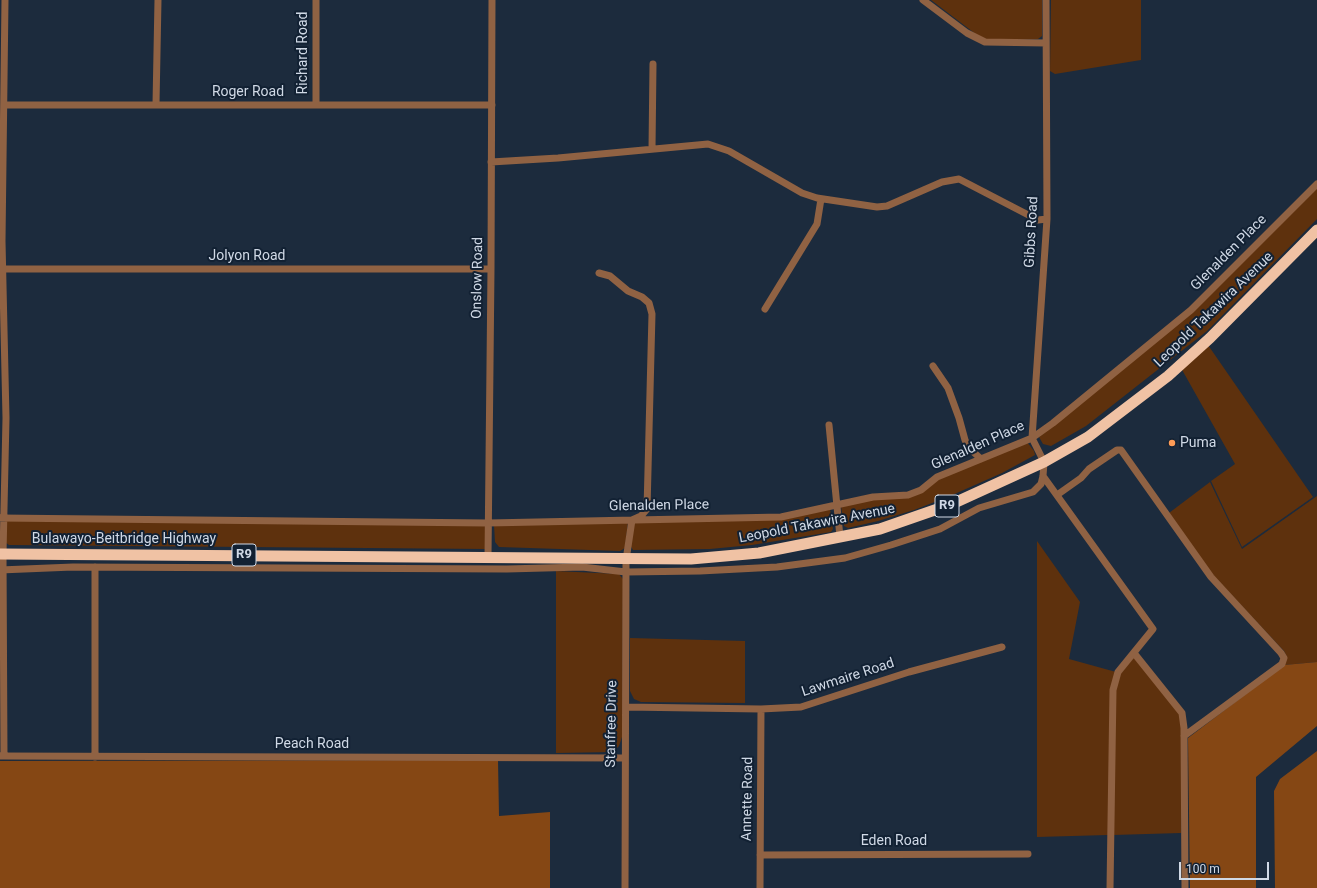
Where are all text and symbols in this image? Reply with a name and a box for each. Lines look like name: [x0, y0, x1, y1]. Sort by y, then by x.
street label: Richard Road: [295, 12, 311, 94]
street label: Roger Road: [212, 84, 284, 100]
street label: Gibbs Road: [1022, 196, 1042, 268]
street label: Glenalden Place: [1188, 212, 1270, 294]
street label: Onslow Road: [469, 237, 487, 319]
street label: Jolyon Road: [209, 248, 285, 264]
street label: Leopold Takawira Avenue: [1151, 249, 1277, 371]
street label: Glenalden Place: [929, 418, 1027, 474]
place label: Puma: [1180, 435, 1216, 451]
marker: Puma: [1167, 438, 1177, 448]
road number: R9: [935, 495, 959, 517]
street label: Glenalden Place: [609, 497, 709, 515]
street label: Leopold Takawira Avenue: [737, 501, 897, 547]
street label: Bulawayo-Beitbridge Highway: [32, 531, 216, 547]
road number: R9: [232, 544, 256, 566]
street label: Lawmaire Road: [799, 655, 897, 701]
street label: Stanfree Drive: [603, 680, 621, 768]
street label: Peach Road: [275, 736, 349, 752]
street label: Annette Road: [739, 757, 757, 841]
street label: Eden Road: [861, 833, 927, 849]
scale bar: [1181, 854, 1271, 880]
text: 100 m: [1186, 862, 1220, 876]

